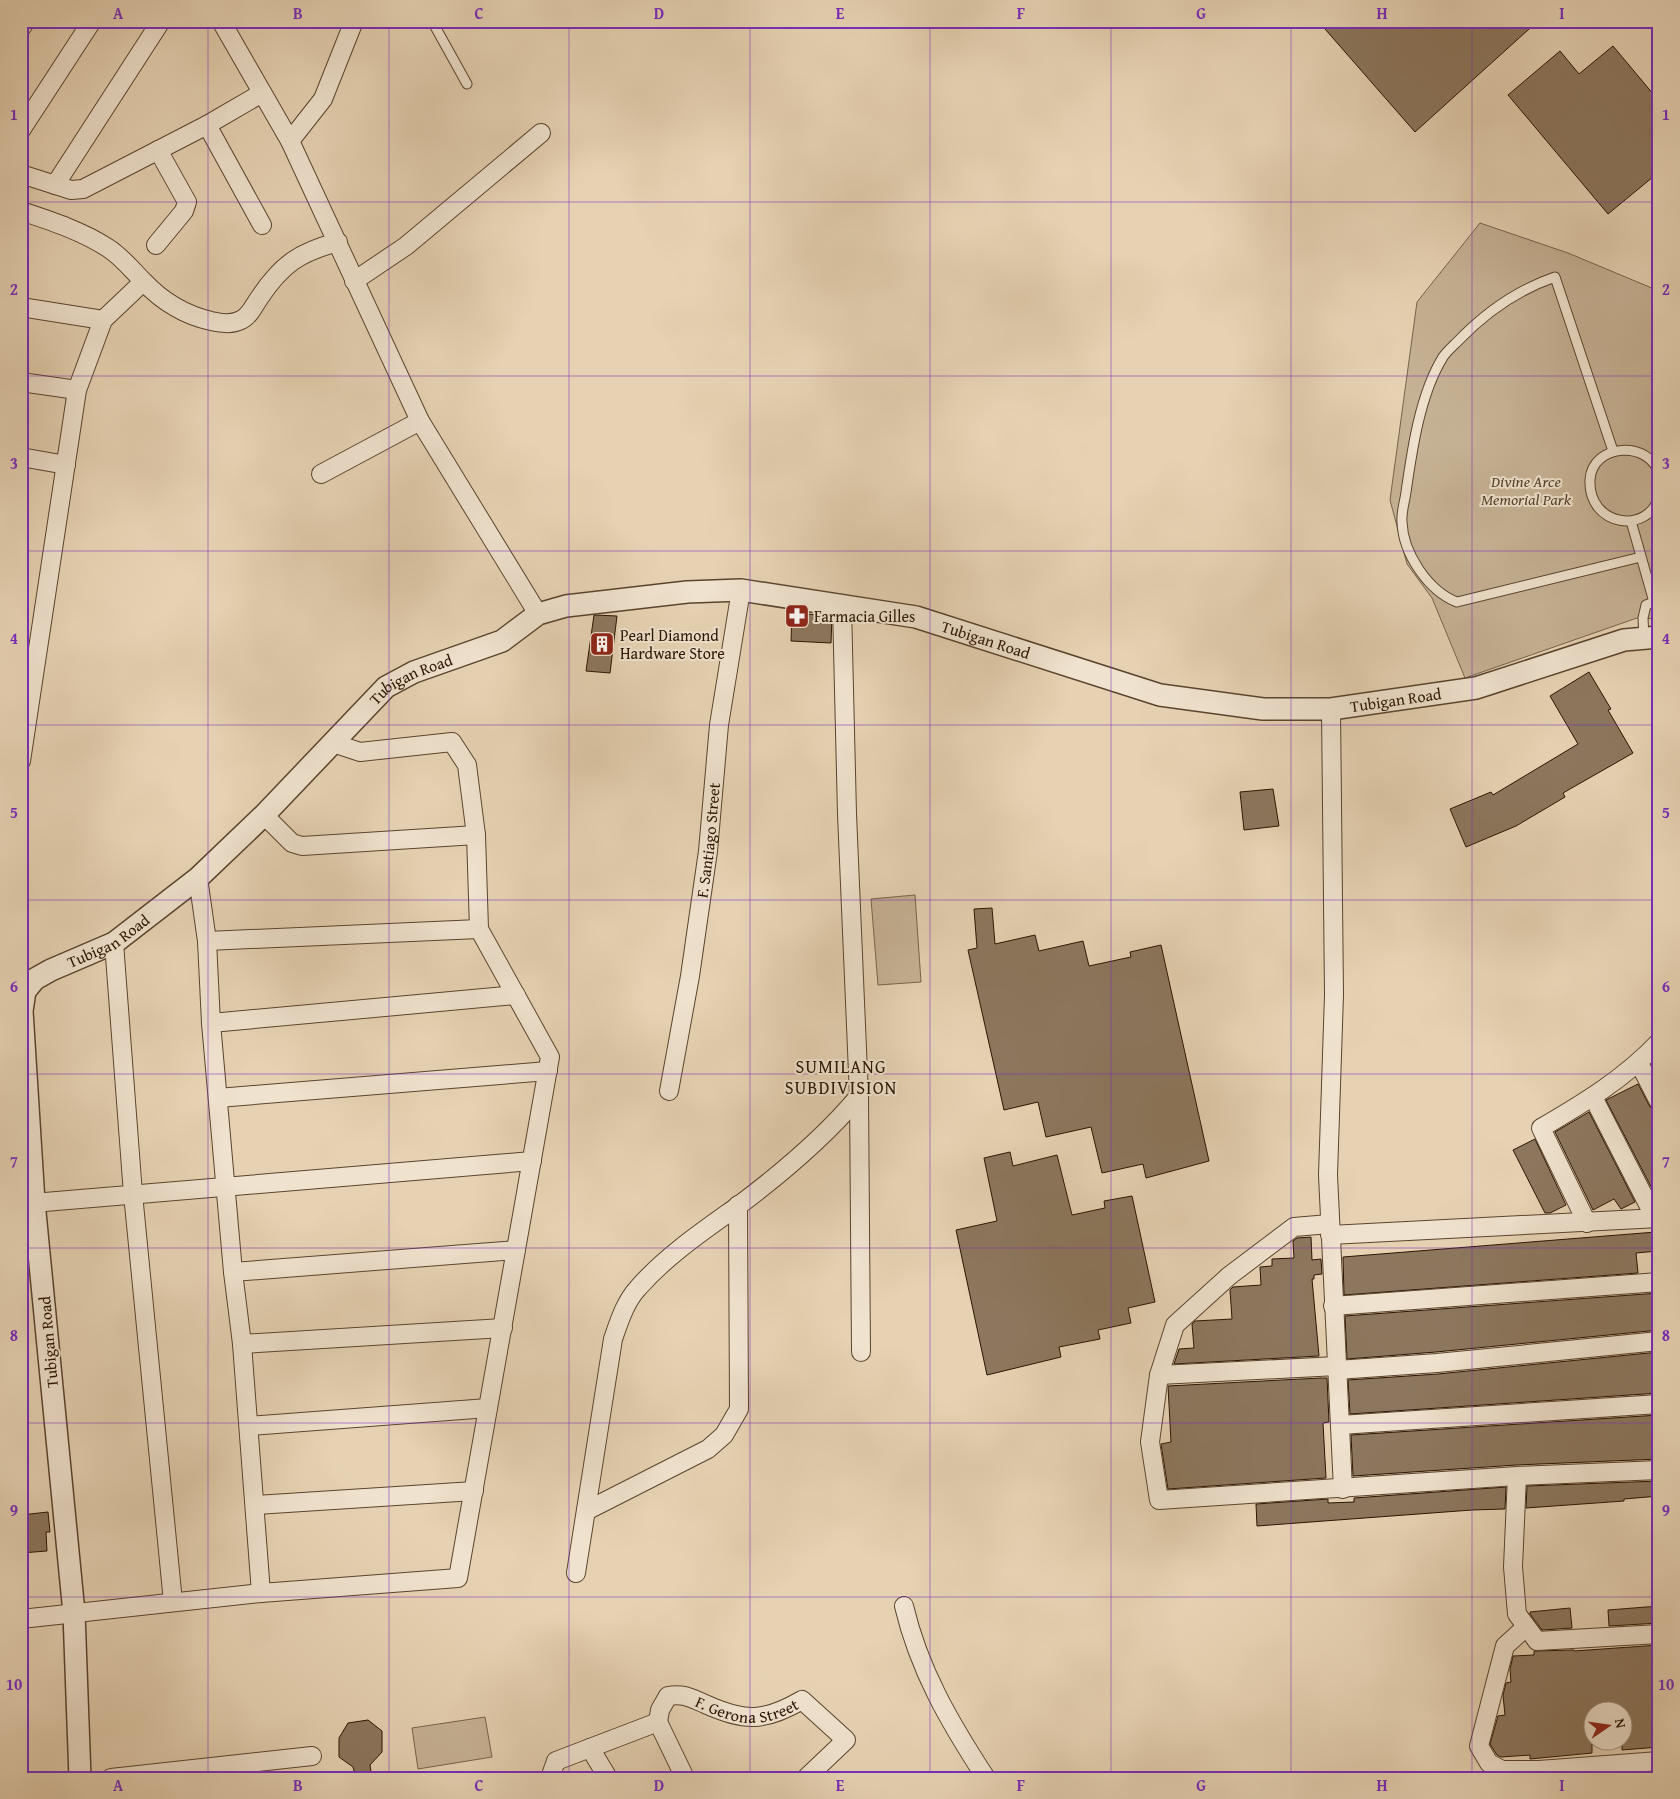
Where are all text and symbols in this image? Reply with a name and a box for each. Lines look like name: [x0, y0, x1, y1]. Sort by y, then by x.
text: A: [113, 1, 124, 25]
text: B: [293, 1, 303, 25]
text: C: [474, 1, 484, 25]
text: D: [654, 1, 664, 25]
text: E: [836, 1, 845, 25]
text: F: [1017, 1, 1025, 25]
text: G: [1196, 1, 1206, 25]
text: H: [1376, 1, 1388, 25]
text: I: [1559, 1, 1565, 25]
text: 1: [10, 102, 18, 126]
text: 1: [1662, 102, 1670, 126]
text: 2: [10, 277, 18, 301]
text: 2: [1662, 277, 1670, 301]
text: 3: [10, 451, 18, 475]
text: 3: [1662, 451, 1670, 475]
park label: Divine Arce Memorial Park: [1481, 469, 1572, 511]
pharmacy icon: Farmacia Gilles: [784, 603, 810, 629]
place label: Farmacia Gilles: [814, 604, 915, 628]
street label: Tubigan Road: [939, 614, 1034, 665]
place label: Pearl Diamond Hardware Store: [620, 623, 725, 665]
text: 4: [10, 626, 18, 650]
text: 4: [1662, 626, 1670, 650]
building icon: Pearl Diamond Hardware Store: [589, 631, 615, 657]
street label: Tubigan Road: [363, 647, 456, 710]
street label: Tubigan Road: [1348, 681, 1443, 718]
street label: F. Santiago Street: [689, 781, 726, 899]
text: 5: [10, 800, 18, 824]
text: 5: [1662, 800, 1670, 824]
street label: Tubigan Road: [63, 908, 155, 974]
text: 6: [10, 974, 18, 998]
text: 6: [1662, 974, 1670, 998]
district label: SUMILANG SUBDIVISION: [785, 1053, 897, 1101]
text: 7: [10, 1149, 18, 1173]
text: 7: [1662, 1149, 1670, 1173]
street label: Tubigan Road: [32, 1295, 64, 1389]
text: 8: [10, 1323, 18, 1347]
text: 8: [1662, 1323, 1670, 1347]
text: 9: [10, 1498, 18, 1522]
text: 9: [1662, 1498, 1670, 1522]
text: 10: [6, 1672, 22, 1696]
text: 10: [1658, 1672, 1674, 1696]
street label: F. Gerona Street: [692, 1689, 803, 1729]
north arrow: [1582, 1702, 1632, 1752]
text: N: [1610, 1716, 1632, 1731]
text: A: [113, 1773, 124, 1797]
text: B: [293, 1773, 303, 1797]
text: C: [474, 1773, 484, 1797]
text: D: [654, 1773, 664, 1797]
text: E: [836, 1773, 845, 1797]
text: F: [1017, 1773, 1025, 1797]
text: G: [1196, 1773, 1206, 1797]
text: H: [1376, 1773, 1388, 1797]
text: I: [1559, 1773, 1565, 1797]

